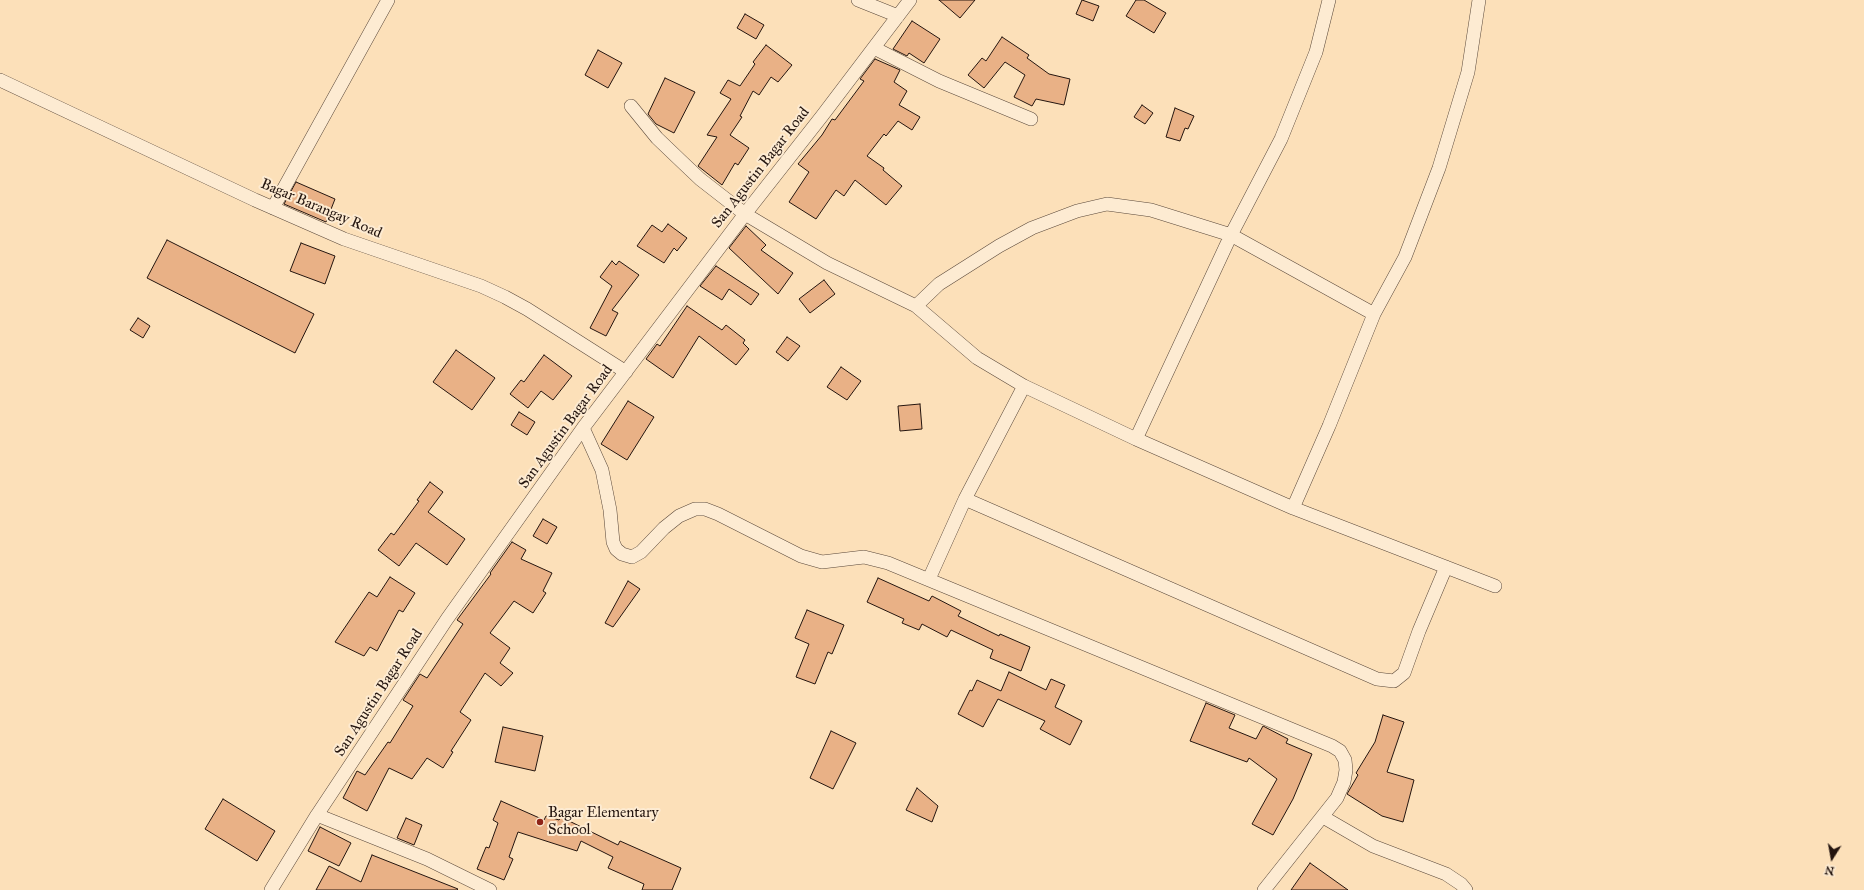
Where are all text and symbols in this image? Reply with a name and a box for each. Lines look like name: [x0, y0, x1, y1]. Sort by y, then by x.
street label: San Agustin Bagar Road: [708, 104, 814, 232]
street label: Bagar Barangay Road: [258, 175, 384, 243]
street label: San Agustin Bagar Road: [515, 362, 617, 492]
street label: San Agustin Bagar Road: [331, 626, 427, 760]
place label: Bagar Elementary School: [548, 804, 659, 839]
marker: Bagar Elementary School: [535, 817, 545, 827]
north arrow: [1812, 838, 1852, 878]
text: N: [1824, 863, 1835, 878]

